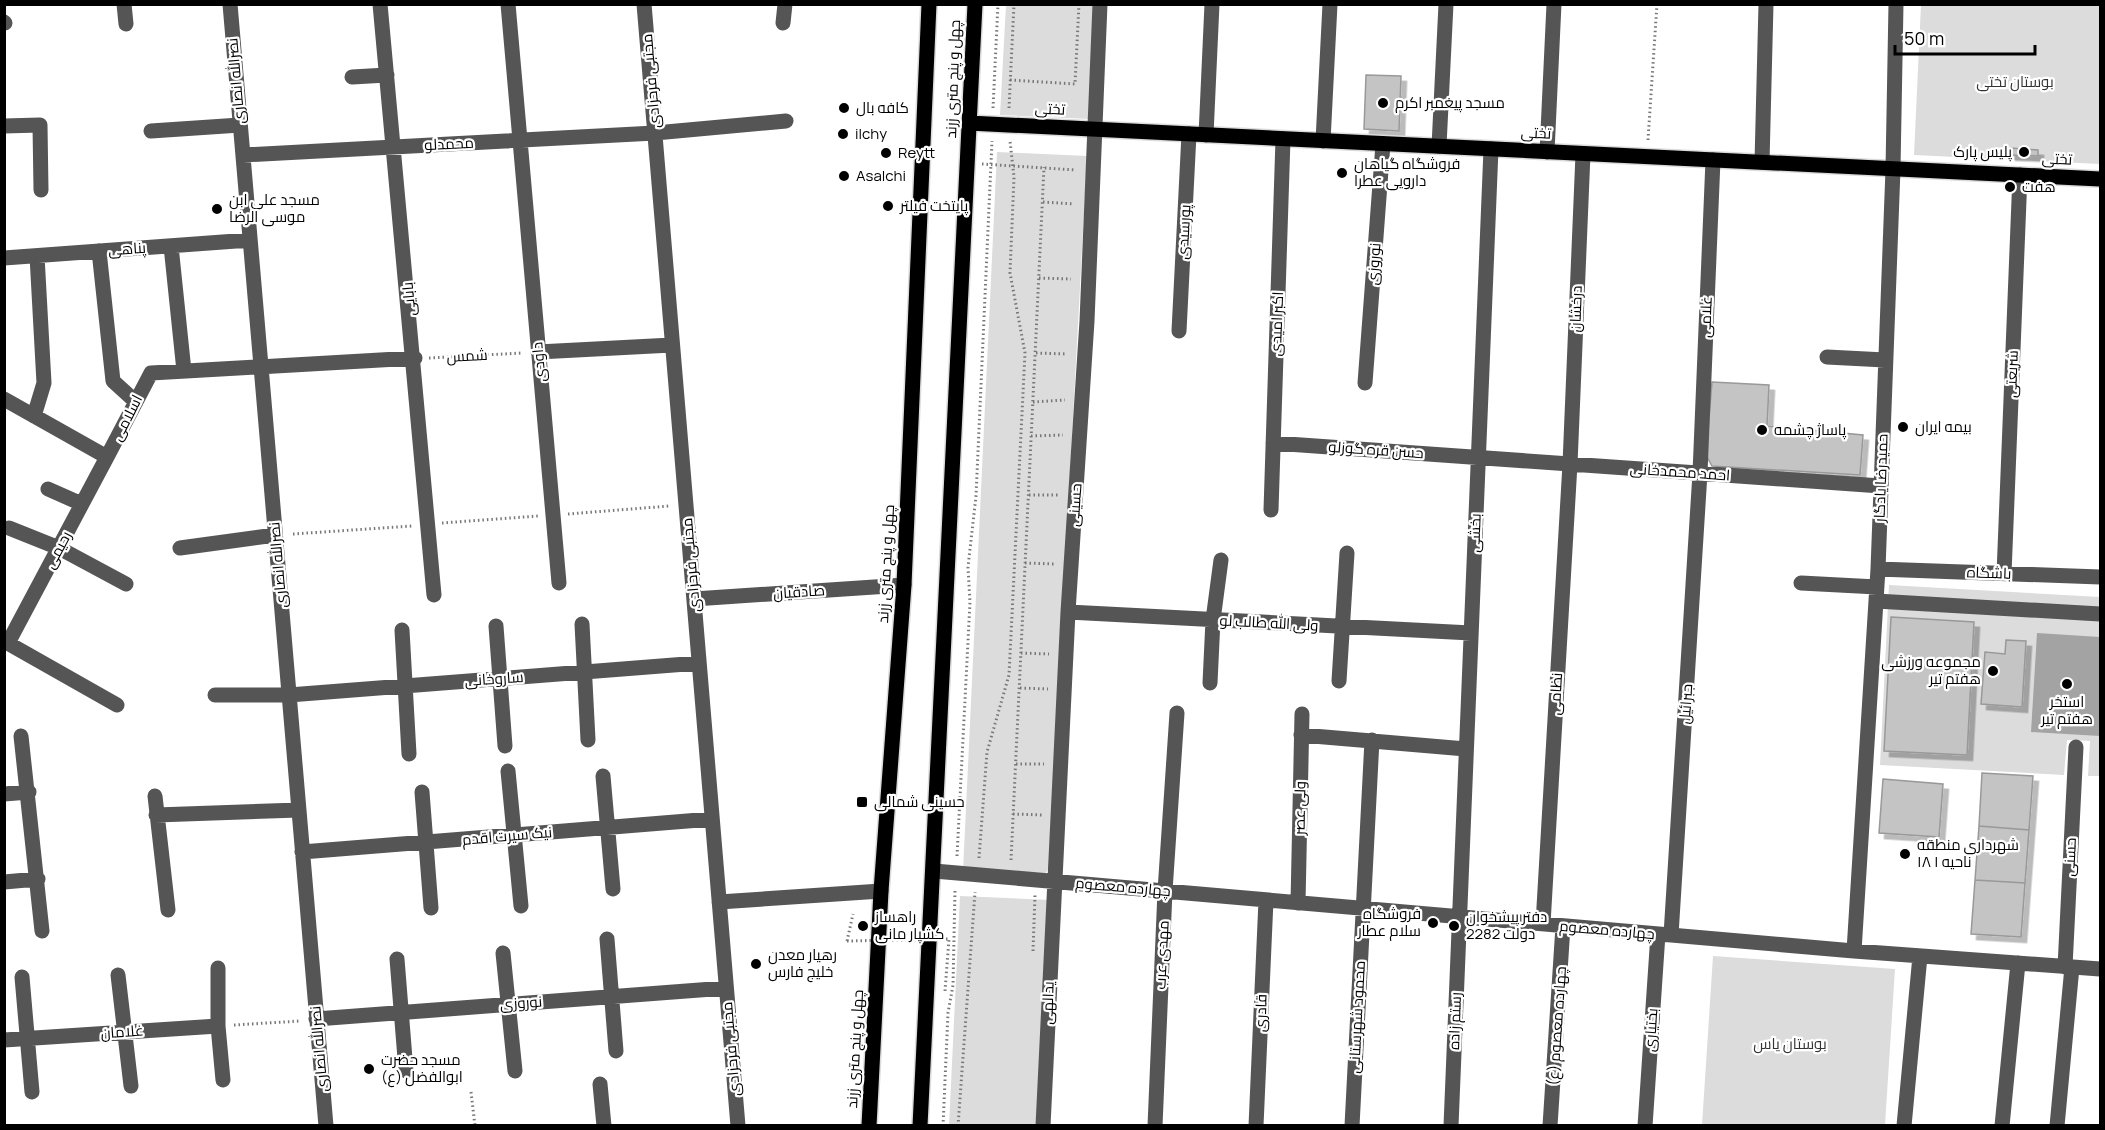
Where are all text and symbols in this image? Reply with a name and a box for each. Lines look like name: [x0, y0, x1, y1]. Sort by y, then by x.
scale bar: [1895, 18, 2034, 56]
street label: چهل و پنج متری زرند: [940, 19, 966, 139]
text: 50 m: [1904, 26, 1944, 50]
street label: مجتبی فرحزادی: [636, 33, 665, 129]
street label: نصرالله انصاری: [221, 37, 250, 125]
park label: بوستان تختی: [1976, 71, 2054, 92]
place label: مسجد پیغمبر اکرم: [1395, 92, 1505, 113]
marker: مسجد پیغمبر اکرم: [1376, 96, 1390, 110]
place label: کافه بال: [856, 97, 909, 118]
street label: تختی: [1034, 97, 1066, 120]
marker: کافه بال: [837, 101, 851, 115]
street label: تختی: [1520, 121, 1552, 144]
place label: ilchy: [855, 123, 887, 144]
marker: ilchy: [836, 127, 850, 141]
street label: محمدلو: [424, 132, 474, 155]
place label: پلیس پارک: [1953, 141, 2012, 162]
place label: Reytt: [898, 142, 935, 163]
marker: پلیس پارک: [2017, 145, 2031, 159]
marker: Reytt: [879, 146, 893, 160]
street label: تختی: [2041, 147, 2073, 170]
place label: فروشگاه گیاهان دارویی عطرا: [1354, 153, 1460, 191]
place label: Asalchi: [856, 165, 906, 186]
marker: فروشگاه گیاهان دارویی عطرا: [1335, 166, 1349, 180]
marker: Asalchi: [837, 169, 851, 183]
place label: هفت: [2022, 176, 2056, 197]
marker: هفت: [2003, 180, 2017, 194]
place label: مسجد علی ابن موسی الرضا: [229, 189, 320, 227]
place label: پایتخت فیلتر: [899, 195, 968, 216]
marker: پایتخت فیلتر: [881, 199, 895, 213]
marker: مسجد علی ابن موسی الرضا: [210, 202, 224, 216]
street label: پورسیدی: [1172, 204, 1195, 260]
street label: پناهی: [107, 237, 147, 260]
street label: نوروزی: [1362, 242, 1385, 286]
street label: بابایی: [397, 281, 420, 317]
street label: درخشان: [1564, 285, 1587, 333]
street label: اکبر امیدی: [1265, 291, 1288, 357]
street label: غلامی: [1694, 296, 1717, 338]
street label: داودی: [526, 341, 551, 383]
street label: شمس: [446, 344, 488, 367]
street label: شریعتی: [2000, 350, 2023, 398]
street label: اسلامی: [106, 391, 147, 445]
place label: بیمه ایران: [1915, 416, 1972, 437]
place label: پاساژ چشمه: [1774, 419, 1846, 440]
marker: بیمه ایران: [1896, 420, 1910, 434]
marker: پاساژ چشمه: [1755, 423, 1769, 437]
street label: حمیدرضا یادگار: [1868, 433, 1893, 524]
street label: حسن قره گوزلو: [1328, 436, 1424, 463]
street label: احمد محمدخانی: [1629, 458, 1731, 485]
street label: حسینی: [1063, 483, 1086, 527]
street label: چهل و پنج متری زرند: [872, 504, 900, 624]
street label: بخشی: [1463, 513, 1486, 553]
street label: مجتبی فرحزادی: [676, 517, 705, 613]
street label: نصرالله انصاری: [263, 521, 292, 609]
street label: رحیمی: [39, 527, 76, 572]
street label: باشگاه: [1966, 561, 2012, 584]
street label: صادقیان: [772, 579, 826, 604]
street label: ولی الله طالب لو: [1219, 609, 1319, 636]
place label: مجموعه ورزشی هفتم تیر: [1881, 651, 1981, 689]
marker: مجموعه ورزشی هفتم تیر: [1986, 664, 2000, 678]
street label: ساروخانی: [464, 666, 524, 691]
street label: نظامی: [1544, 672, 1567, 716]
marker: استخر هفتم تیر: [2060, 677, 2074, 691]
street label: جبرائیل: [1674, 683, 1697, 725]
place label: استخر هفتم تیر: [2040, 691, 2093, 729]
street label: ولی عصر: [1289, 781, 1310, 836]
place label: حسینی شمالی: [874, 791, 965, 812]
marker: حسینی شمالی: [855, 795, 869, 809]
street label: نیک سیرت اقدم: [461, 821, 553, 850]
place label: شهرداری منطقه ۱۸ ناحیه ۱: [1917, 834, 2019, 872]
street label: حسنی: [2058, 837, 2081, 877]
marker: شهرداری منطقه ۱۸ ناحیه ۱: [1898, 847, 1912, 861]
street label: چهارده معصوم: [1074, 872, 1172, 901]
place label: فروشگاه سلام عطار: [1357, 903, 1421, 941]
place label: راهساز کشپار مانی: [874, 906, 944, 944]
place label: دفتر پیشخوان دولت 2282: [1466, 906, 1547, 944]
street label: چهارده معصوم: [1558, 915, 1656, 944]
marker: فروشگاه سلام عطار: [1426, 916, 1440, 930]
marker: راهساز کشپار مانی: [856, 919, 870, 933]
marker: دفتر پیشخوان دولت 2282: [1447, 919, 1461, 933]
street label: مهدی عرب: [1149, 920, 1174, 990]
place label: رهیار معدن خلیج فارس: [768, 944, 837, 983]
marker: رهیار معدن خلیج فارس: [749, 957, 763, 971]
street label: محمود شهرستانی: [1343, 960, 1370, 1074]
street label: چهارده معصوم (ع): [1542, 966, 1572, 1086]
street label: یدالهی: [1036, 981, 1059, 1025]
street label: چهل و پنج متری زرند: [841, 989, 869, 1109]
street label: نوروزی: [499, 991, 543, 1014]
street label: رستم زاده: [1443, 992, 1466, 1050]
street label: قادری: [1249, 994, 1272, 1032]
street label: مجتبی فرحزادی: [716, 1001, 745, 1097]
street label: نصرالله انصاری: [304, 1005, 333, 1093]
street label: بختیاری: [1639, 1007, 1662, 1052]
street label: غلامان: [100, 1020, 144, 1043]
park label: بوستان یاس: [1753, 1033, 1827, 1054]
place label: مسجد حضرت ابوالفضل (ع): [381, 1049, 463, 1088]
marker: مسجد حضرت ابوالفضل (ع): [362, 1062, 376, 1076]

